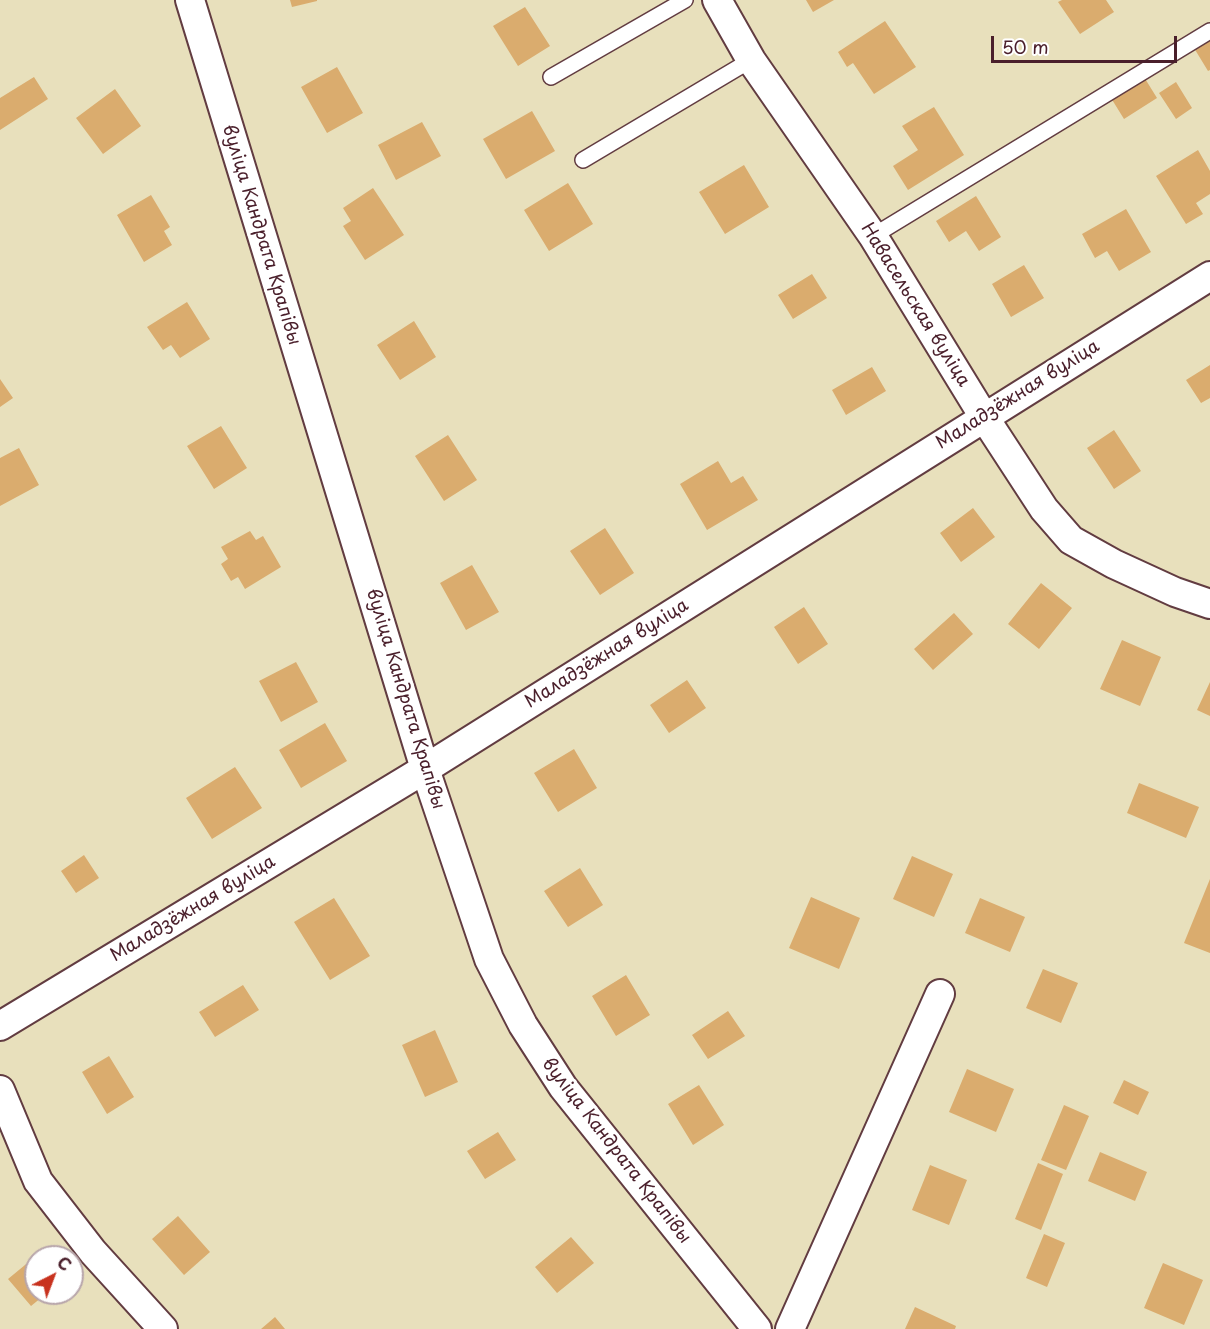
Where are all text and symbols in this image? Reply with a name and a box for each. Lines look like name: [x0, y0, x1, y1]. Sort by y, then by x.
scale bar: [994, 24, 1180, 62]
text: 50 m: [1002, 33, 1049, 60]
street label: вуліца Кандрата Крапівы: [217, 122, 305, 348]
street label: Навасельская вуліца: [856, 219, 974, 391]
street label: Маладзёжная вуліца: [932, 336, 1104, 454]
street label: вуліца Кандрата Крапівы: [361, 586, 449, 812]
street label: Маладзёжная вуліца: [521, 595, 693, 713]
street label: Маладзёжная вуліца: [107, 851, 279, 967]
street label: вуліца Кандрата Крапівы: [537, 1054, 695, 1248]
north arrow: [24, 1245, 84, 1305]
text: С: [52, 1250, 77, 1276]

